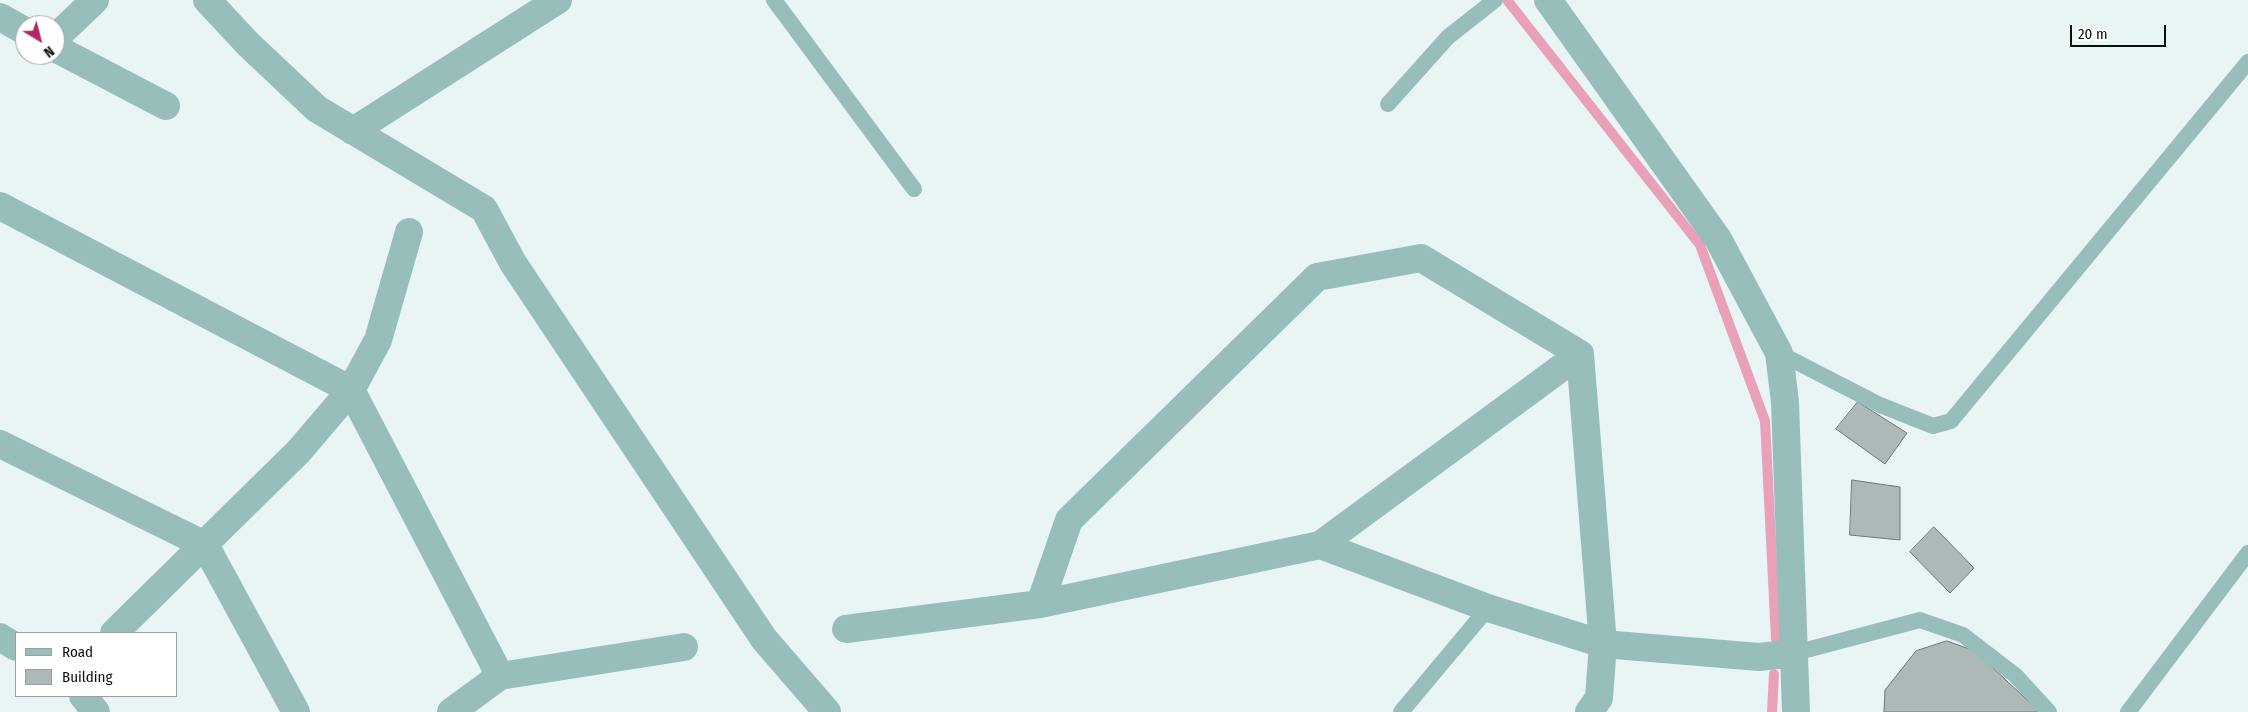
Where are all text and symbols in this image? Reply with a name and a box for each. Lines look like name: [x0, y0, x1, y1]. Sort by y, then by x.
north arrow: [15, 15, 65, 65]
scale bar: [2073, 15, 2169, 47]
text: 20 m: [2078, 25, 2108, 43]
text: N: [40, 42, 57, 61]
legend: [15, 632, 178, 697]
text: Road: [62, 643, 93, 661]
text: Building: [62, 668, 113, 686]

